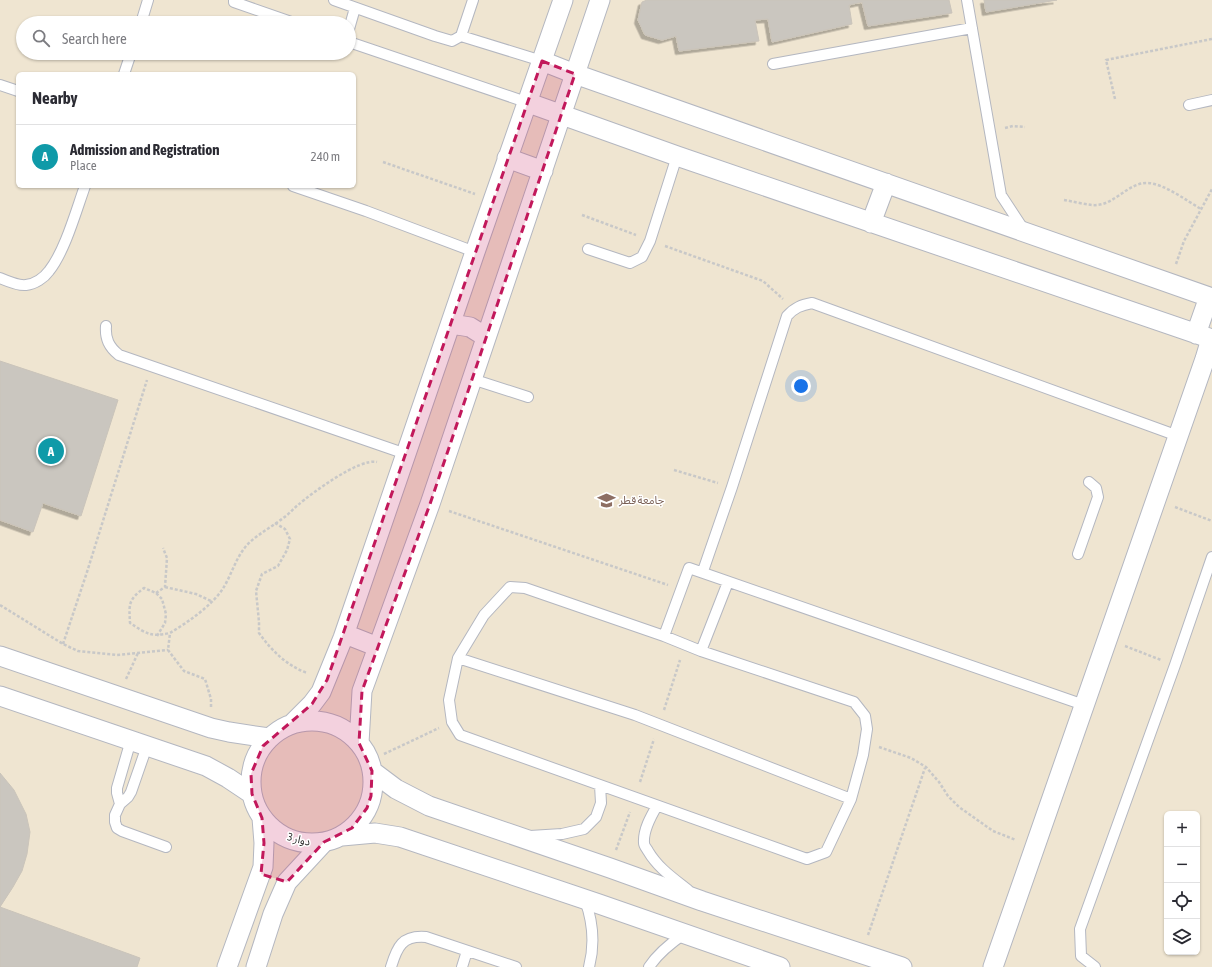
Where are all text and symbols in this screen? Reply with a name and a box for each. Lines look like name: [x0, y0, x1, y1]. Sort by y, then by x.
search box: [16, 16, 356, 60]
icon: search: [30, 27, 52, 49]
text: Search here: [62, 30, 127, 47]
text: Nearby: [32, 88, 78, 108]
text: Admission and Registration: [70, 141, 220, 158]
text: A: [42, 149, 48, 164]
text: 240 m: [311, 149, 340, 164]
text: Place: [70, 158, 97, 173]
your location: [791, 376, 811, 396]
pin: A: [38, 436, 64, 466]
school or university icon: جامعة قطر: [596, 490, 616, 510]
place label: جامعة قطر: [618, 494, 665, 507]
map controls: [1164, 811, 1200, 955]
button: +: [1164, 811, 1200, 847]
street label: دوار 3: [286, 830, 312, 849]
button: −: [1164, 847, 1200, 883]
button: locate: [1164, 883, 1200, 919]
button: layers: [1164, 919, 1200, 955]

